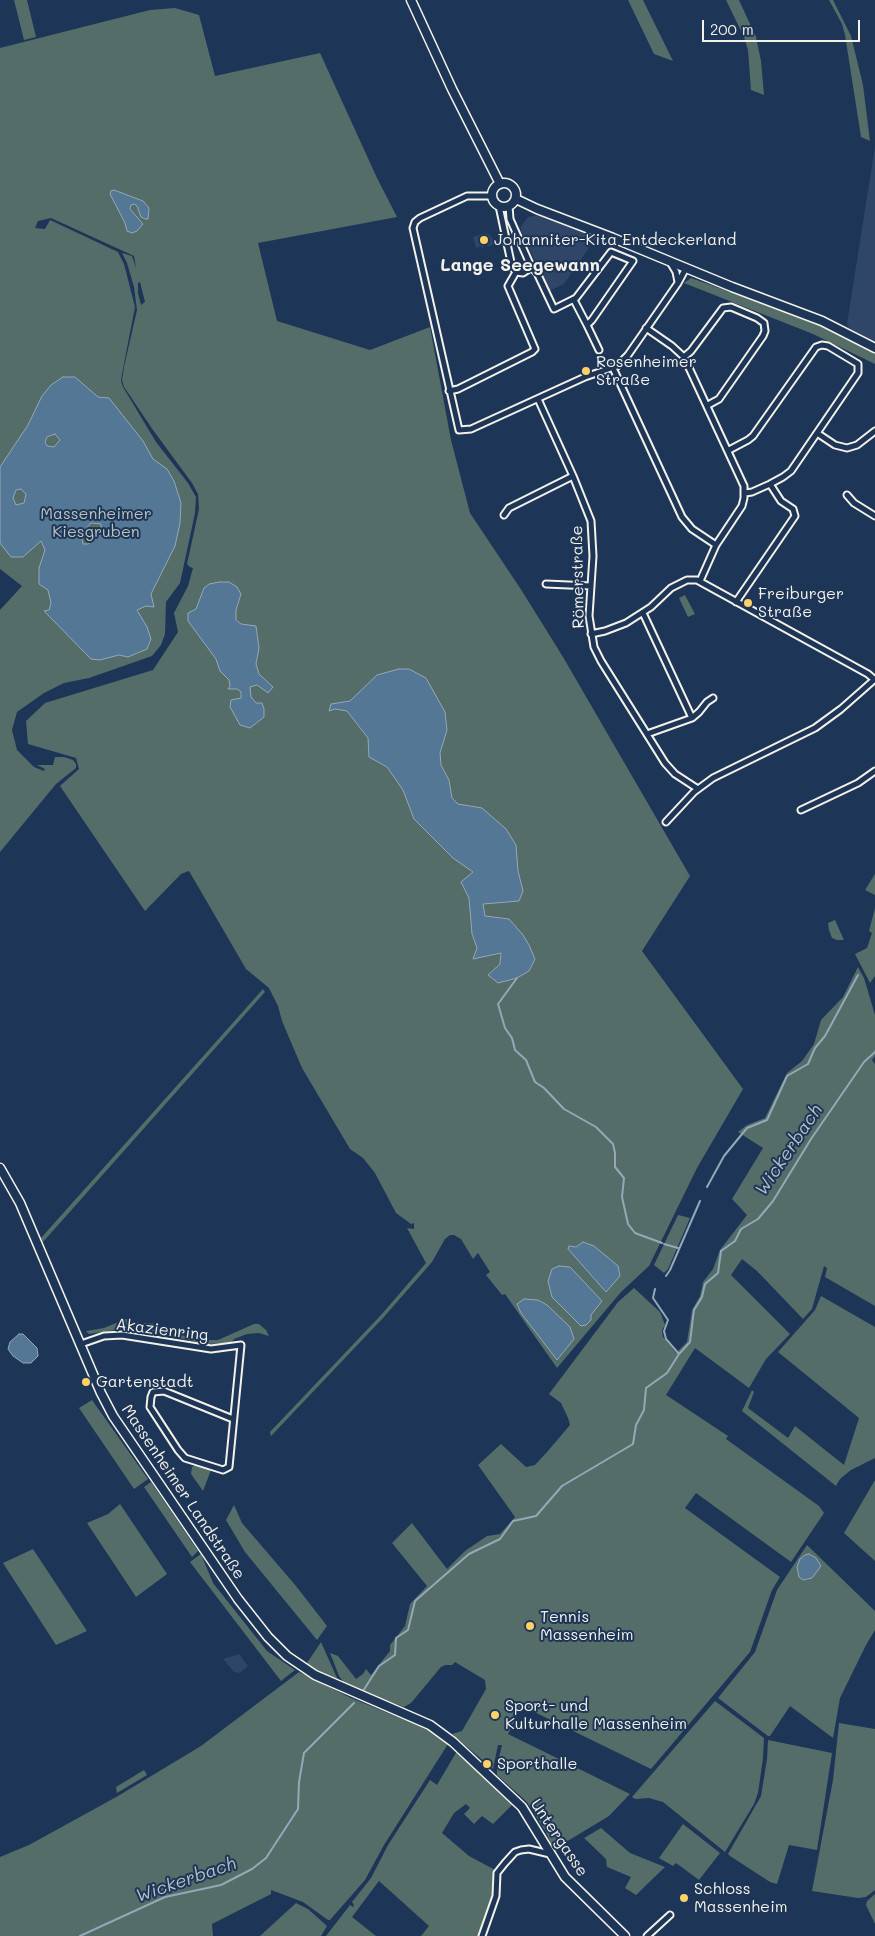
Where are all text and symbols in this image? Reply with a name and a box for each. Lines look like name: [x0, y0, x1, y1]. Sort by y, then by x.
scale bar: [705, 10, 862, 42]
text: 200 m: [710, 19, 754, 39]
place label: Johanniter-Kita Entdeckerland: [494, 230, 736, 250]
marker: Johanniter-Kita Entdeckerland: [478, 234, 490, 246]
district label: Lange Seegewann: [440, 254, 600, 276]
place label: Rosenheimer Straße: [596, 352, 697, 390]
marker: Rosenheimer Straße: [580, 365, 592, 377]
park label: Massenheimer Kiesgruben: [40, 504, 152, 542]
street label: Römerstraße: [568, 525, 588, 629]
place label: Freiburger Straße: [758, 584, 844, 622]
marker: Freiburger Straße: [742, 597, 754, 609]
water label: Wickerbach: [751, 1100, 827, 1200]
street label: Akazienring: [115, 1315, 209, 1345]
place label: Gartenstadt: [96, 1372, 194, 1392]
marker: Gartenstadt: [80, 1376, 92, 1388]
street label: Massenheimer Landstraße: [117, 1401, 249, 1583]
place label: Tennis Massenheim: [540, 1607, 634, 1645]
marker: Tennis Massenheim: [524, 1620, 536, 1632]
place label: Sport- und Kulturhalle Massenheim: [505, 1696, 687, 1734]
marker: Sport- und Kulturhalle Massenheim: [489, 1709, 501, 1721]
place label: Sporthalle: [497, 1754, 577, 1774]
marker: Sporthalle: [481, 1758, 493, 1770]
street label: Untergasse: [526, 1796, 592, 1880]
water label: Wickerbach: [133, 1853, 239, 1907]
place label: Schloss Massenheim: [694, 1879, 788, 1917]
marker: Schloss Massenheim: [678, 1892, 690, 1904]

